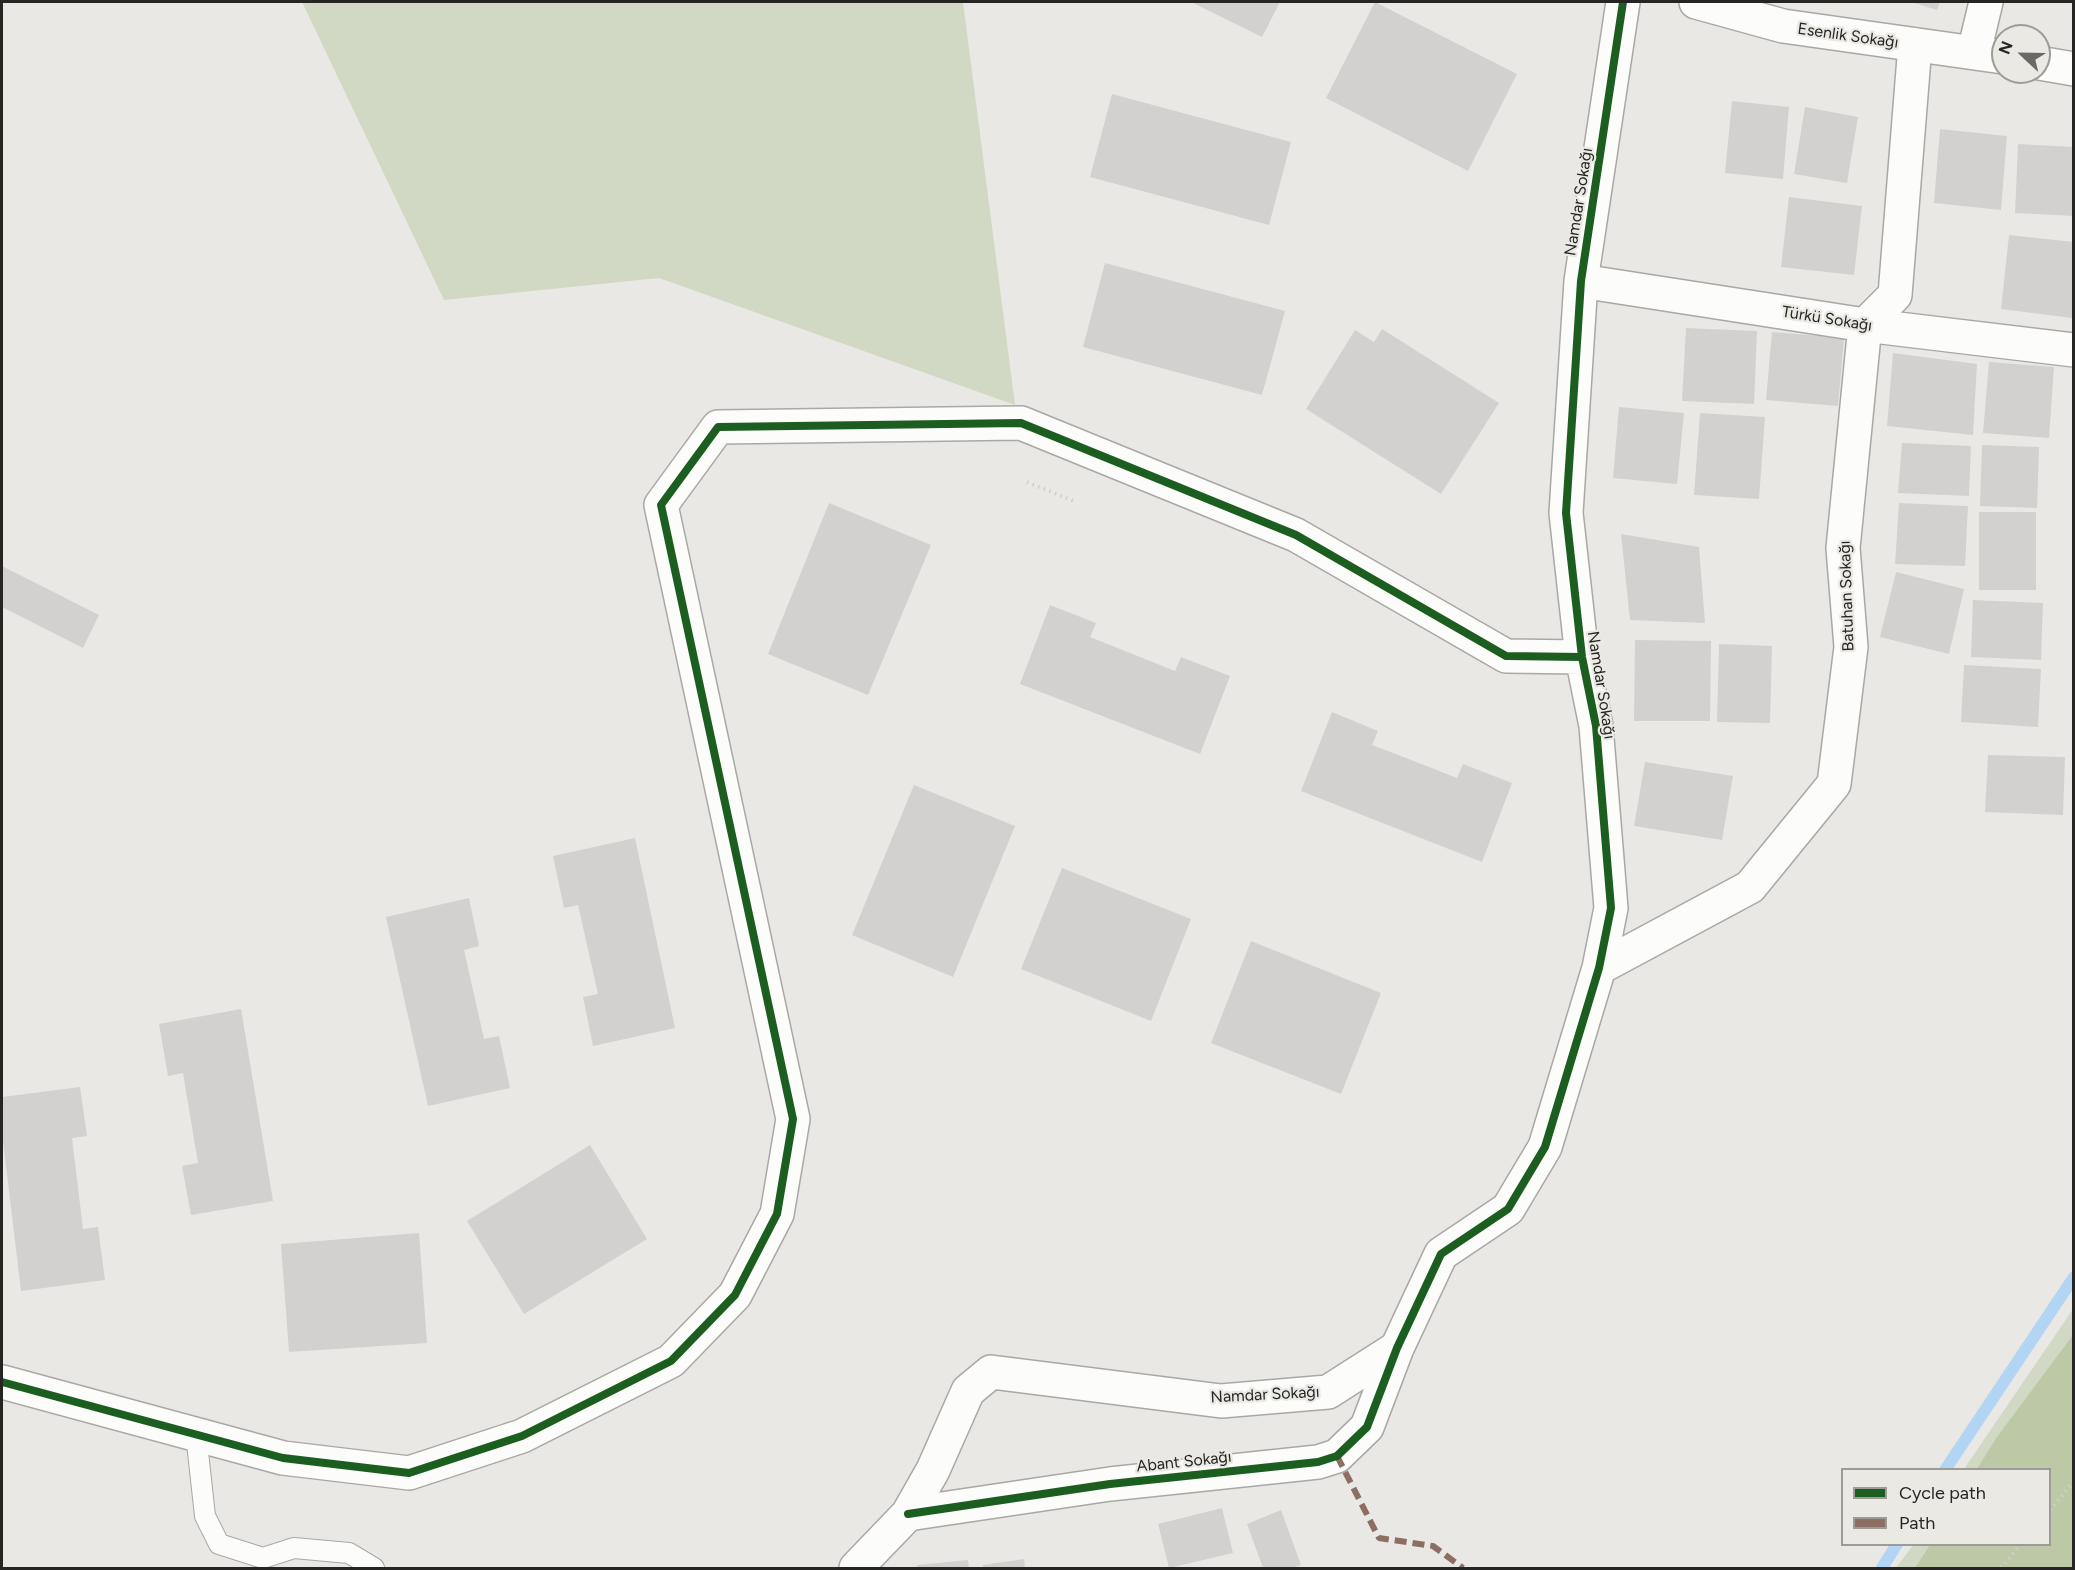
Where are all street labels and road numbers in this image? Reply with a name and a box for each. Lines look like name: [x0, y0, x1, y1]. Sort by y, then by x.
street label: Esenlik Sokağı: [1796, 19, 1900, 53]
street label: Namdar Sokağı: [1561, 147, 1597, 257]
street label: Türkü Sokağı: [1781, 302, 1873, 336]
street label: Batuhan Sokağı: [1835, 540, 1859, 652]
street label: Namdar Sokağı: [1583, 630, 1619, 740]
street label: Namdar Sokağı: [1210, 1383, 1320, 1407]
street label: Abant Sokağı: [1136, 1447, 1232, 1477]

